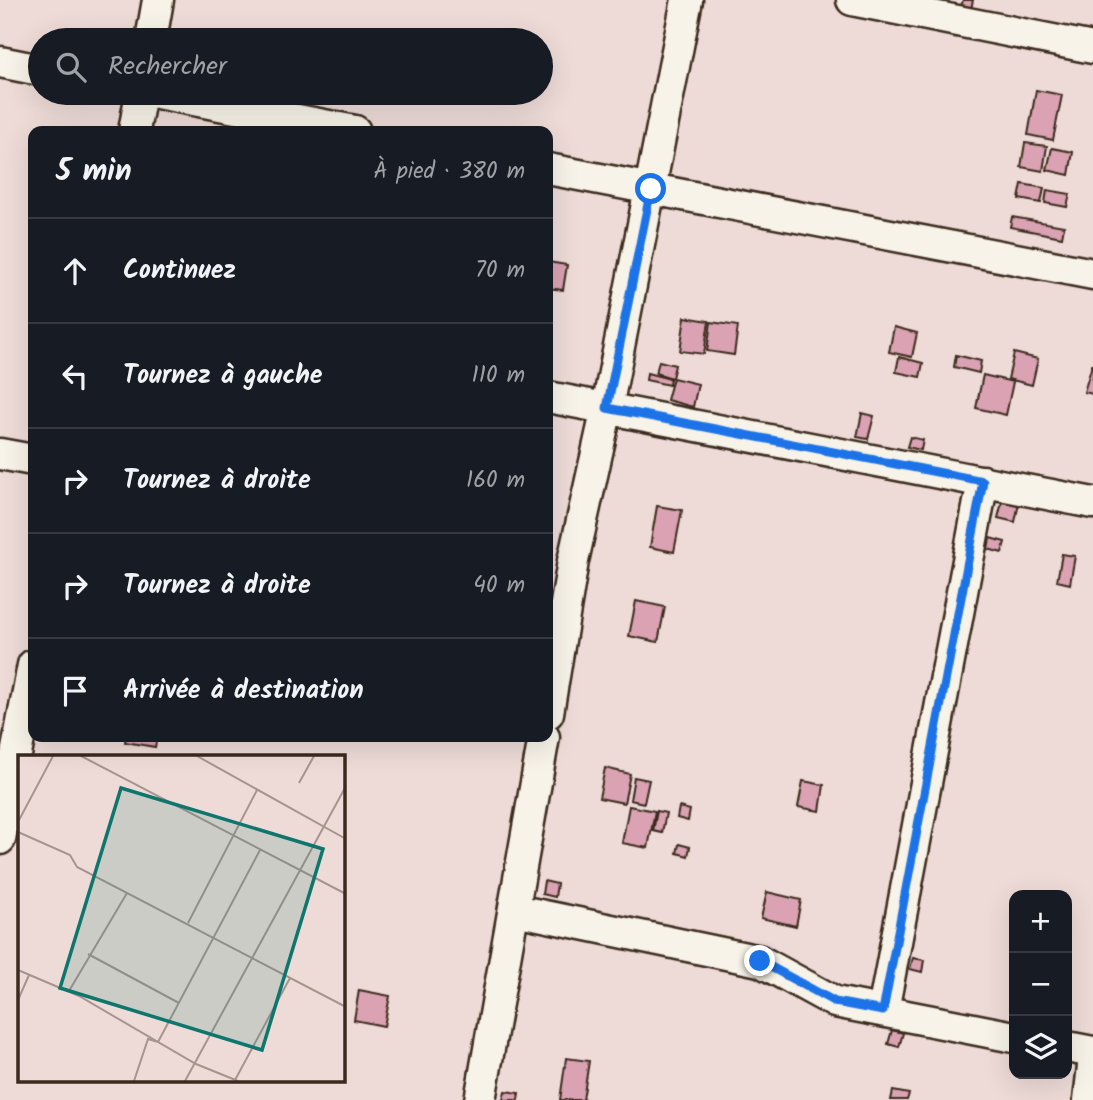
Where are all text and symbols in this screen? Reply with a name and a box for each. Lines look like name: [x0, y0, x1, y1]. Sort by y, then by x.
search box: [28, 28, 553, 105]
text: Rechercher: [108, 46, 227, 88]
icon: search: [52, 48, 90, 86]
text: 5 min: [56, 148, 132, 196]
text: À pied · 380 m: [374, 154, 525, 190]
route start: [635, 173, 666, 204]
text: Continuez: [123, 250, 236, 292]
icon: ahead: [56, 252, 94, 290]
text: 70 m: [475, 253, 525, 289]
text: Tournez à gauche: [123, 355, 323, 397]
icon: left: [56, 357, 94, 395]
text: 110 m: [472, 358, 525, 394]
text: Tournez à droite: [123, 460, 311, 502]
icon: right: [56, 462, 94, 500]
text: 160 m: [466, 463, 525, 499]
text: Tournez à droite: [123, 565, 311, 607]
icon: right: [56, 567, 94, 605]
text: 40 m: [473, 568, 525, 604]
text: Arrivée à destination: [123, 670, 364, 712]
icon: arrive: [56, 672, 94, 710]
inset map: [18, 755, 345, 1082]
map controls: [1009, 890, 1072, 1079]
button: +: [1009, 890, 1072, 953]
route end: [744, 945, 775, 976]
button: −: [1009, 953, 1072, 1016]
button: layers: [1009, 1016, 1072, 1079]

